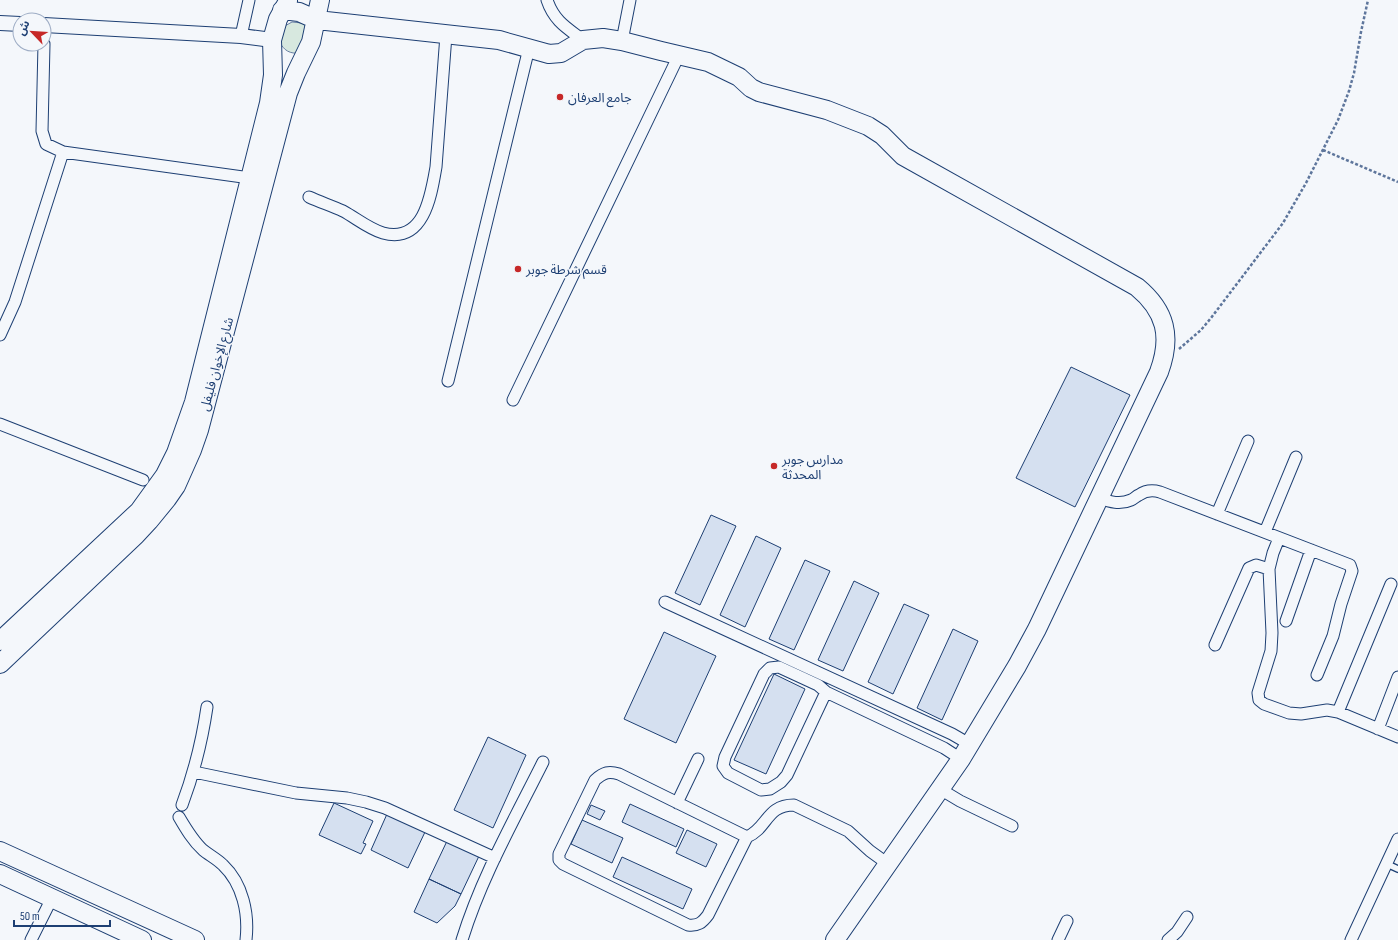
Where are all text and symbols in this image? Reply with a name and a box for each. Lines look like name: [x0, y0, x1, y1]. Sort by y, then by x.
north arrow: [12, 12, 52, 52]
text: ش: [14, 18, 32, 38]
place label: جامع العرفان: [568, 90, 632, 108]
marker: جامع العرفان: [555, 92, 565, 102]
place label: قسم شرطة جوبر: [525, 262, 607, 280]
marker: قسم شرطة جوبر: [513, 264, 523, 274]
street label: شارع الإخوان فليفل: [197, 316, 239, 413]
place label: مدارس جوبر المحدثة: [781, 452, 844, 483]
marker: مدارس جوبر المحدثة: [769, 461, 779, 471]
scale bar: [14, 902, 110, 928]
text: 50 m: [20, 909, 40, 924]

